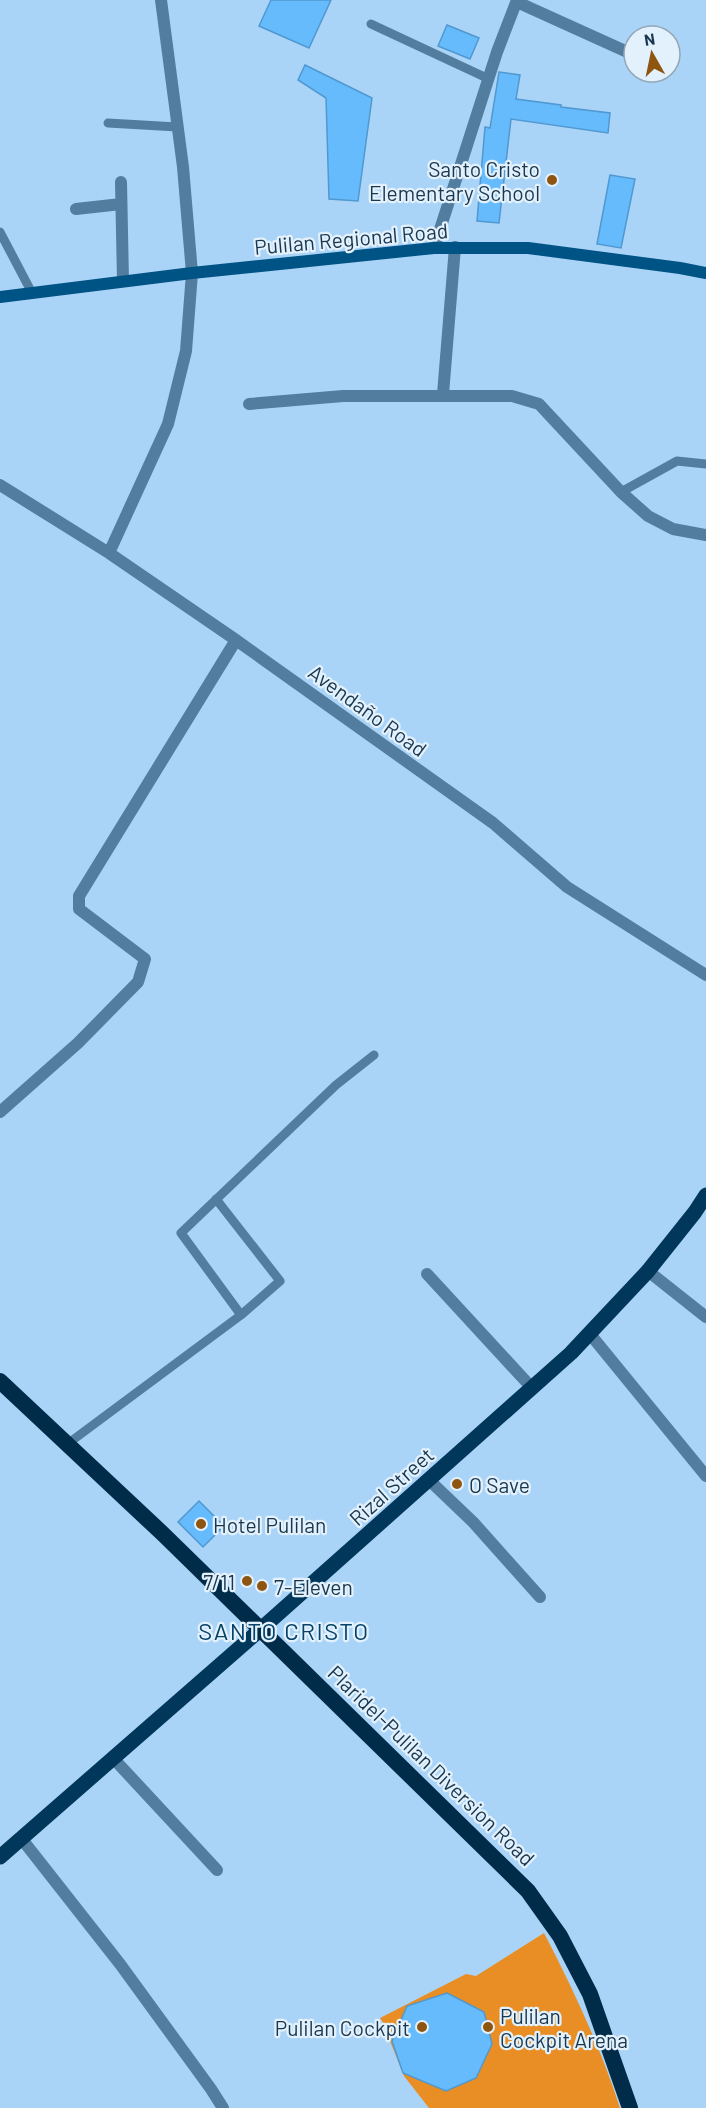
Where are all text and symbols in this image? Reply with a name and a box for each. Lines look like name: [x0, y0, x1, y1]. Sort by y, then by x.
north arrow: [622, 24, 682, 84]
text: N: [643, 28, 656, 49]
place label: Santo Cristo Elementary School: [369, 156, 540, 205]
marker: Santo Cristo Elementary School: [545, 173, 559, 187]
street label: Pulilan Regional Road: [253, 217, 449, 259]
street label: Avendaño Road: [304, 659, 432, 761]
street label: Rizal Street: [344, 1442, 438, 1530]
place label: O Save: [469, 1472, 530, 1497]
marker: O Save: [450, 1477, 464, 1491]
place label: Hotel Pulilan: [213, 1512, 326, 1537]
marker: Hotel Pulilan: [194, 1517, 208, 1531]
place label: 7/11: [203, 1569, 235, 1594]
marker: 7/11: [240, 1574, 254, 1588]
place label: 7-Eleven: [274, 1574, 353, 1599]
marker: 7-Eleven: [255, 1579, 269, 1593]
district label: SANTO CRISTO: [198, 1616, 370, 1645]
street label: Plaridel-Pulilan Diversion Road: [324, 1660, 540, 1870]
place label: Pulilan Cockpit Arena: [500, 2003, 628, 2052]
place label: Pulilan Cockpit: [275, 2015, 410, 2040]
marker: Pulilan Cockpit: [415, 2020, 429, 2034]
marker: Pulilan Cockpit Arena: [481, 2020, 495, 2034]

